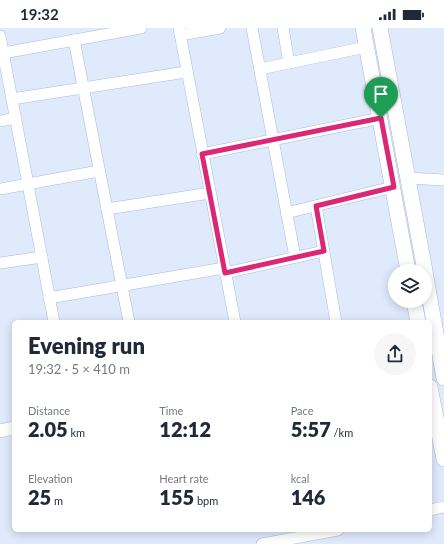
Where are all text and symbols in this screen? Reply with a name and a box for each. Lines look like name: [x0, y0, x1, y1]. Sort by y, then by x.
text: 19:32: [20, 5, 59, 23]
pin: [364, 77, 398, 118]
icon: arrive: [370, 83, 392, 105]
map controls: [388, 264, 432, 308]
button: layers: [388, 264, 432, 308]
text: Evening run: [28, 332, 145, 359]
button: share: [374, 333, 416, 375]
text: 19:32 · 5 × 410 m: [28, 361, 130, 377]
text: Distance: [28, 404, 70, 417]
text: Time: [159, 404, 183, 417]
text: Pace: [291, 404, 314, 417]
text: 2.05: [28, 417, 68, 441]
text: 12:12: [159, 417, 211, 441]
text: 5:57: [291, 417, 331, 441]
text: km: [68, 426, 85, 439]
text: /km: [331, 426, 353, 439]
text: Elevation: [28, 472, 73, 485]
text: Heart rate: [159, 472, 209, 485]
text: kcal: [291, 472, 309, 485]
text: 25: [28, 485, 51, 509]
text: 155: [159, 485, 194, 509]
text: 146: [291, 485, 325, 509]
text: m: [51, 494, 63, 507]
text: bpm: [194, 494, 218, 507]

